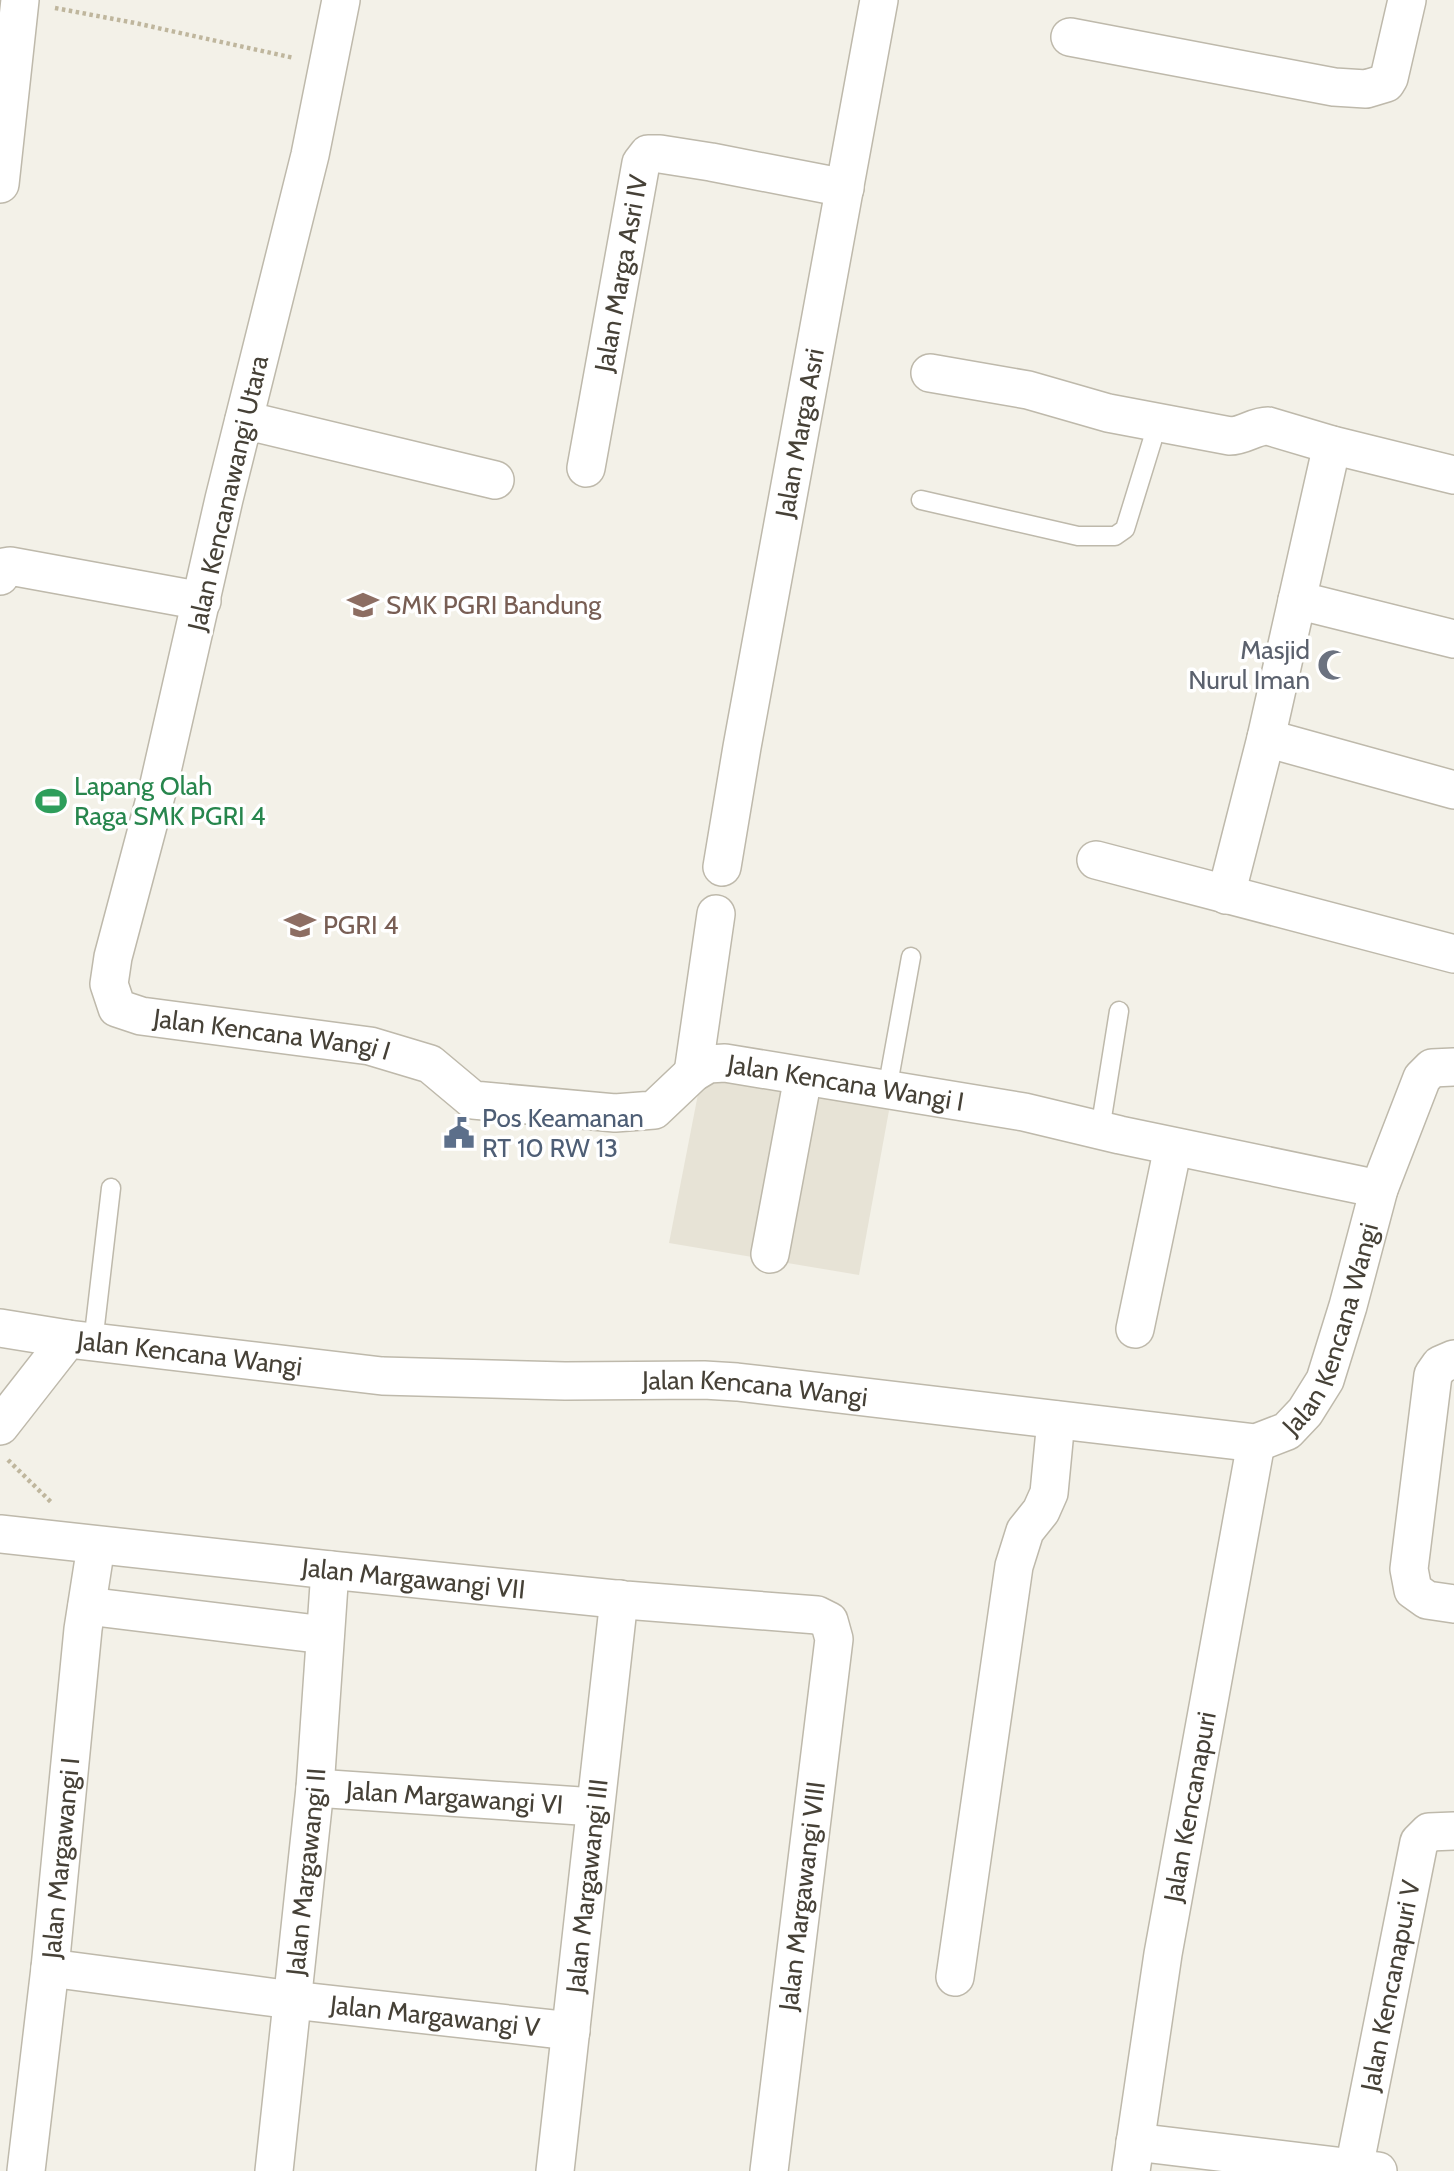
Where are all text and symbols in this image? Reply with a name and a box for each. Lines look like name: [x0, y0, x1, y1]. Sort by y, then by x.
street label: Jalan Marga Asri IV: [588, 172, 655, 375]
street label: Jalan Marga Asri: [768, 346, 831, 521]
street label: Jalan Kencanawangi Utara: [181, 352, 275, 635]
school or university icon: SMK PGRI Bandung: [346, 588, 380, 622]
place label: SMK PGRI Bandung: [386, 589, 602, 621]
place label: Masjid Nurul Iman: [1188, 634, 1310, 696]
mosque icon: Masjid Nurul Iman: [1316, 648, 1350, 682]
place label: Lapang Olah Raga SMK PGRI 4: [74, 770, 266, 832]
sports icon: Lapang Olah Raga SMK PGRI 4: [34, 784, 68, 818]
school or university icon: PGRI 4: [283, 908, 317, 942]
place label: PGRI 4: [323, 909, 399, 941]
street label: Jalan Kencana Wangi I: [151, 1002, 394, 1067]
street label: Jalan Kencana Wangi I: [724, 1048, 966, 1118]
place label: Pos Keamanan RT 10 RW 13: [482, 1102, 644, 1164]
public building icon: Pos Keamanan RT 10 RW 13: [442, 1116, 476, 1150]
street label: Jalan Kencana Wangi: [1275, 1220, 1385, 1443]
street label: Jalan Kencana Wangi: [74, 1324, 304, 1382]
street label: Jalan Kencana Wangi: [641, 1364, 869, 1413]
street label: Jalan Margawangi VII: [299, 1551, 527, 1606]
street label: Jalan Kencanapuri: [1157, 1709, 1223, 1905]
street label: Jalan Margawangi I: [35, 1756, 86, 1961]
street label: Jalan Margawangi II: [279, 1767, 332, 1978]
street label: Jalan Margawangi VI: [344, 1774, 564, 1821]
street label: Jalan Margawangi III: [559, 1777, 615, 1995]
street label: Jalan Margawangi VIII: [772, 1780, 832, 2013]
street label: Jalan Kencanapuri V: [1354, 1877, 1427, 2095]
street label: Jalan Margawangi V: [327, 1988, 542, 2043]

